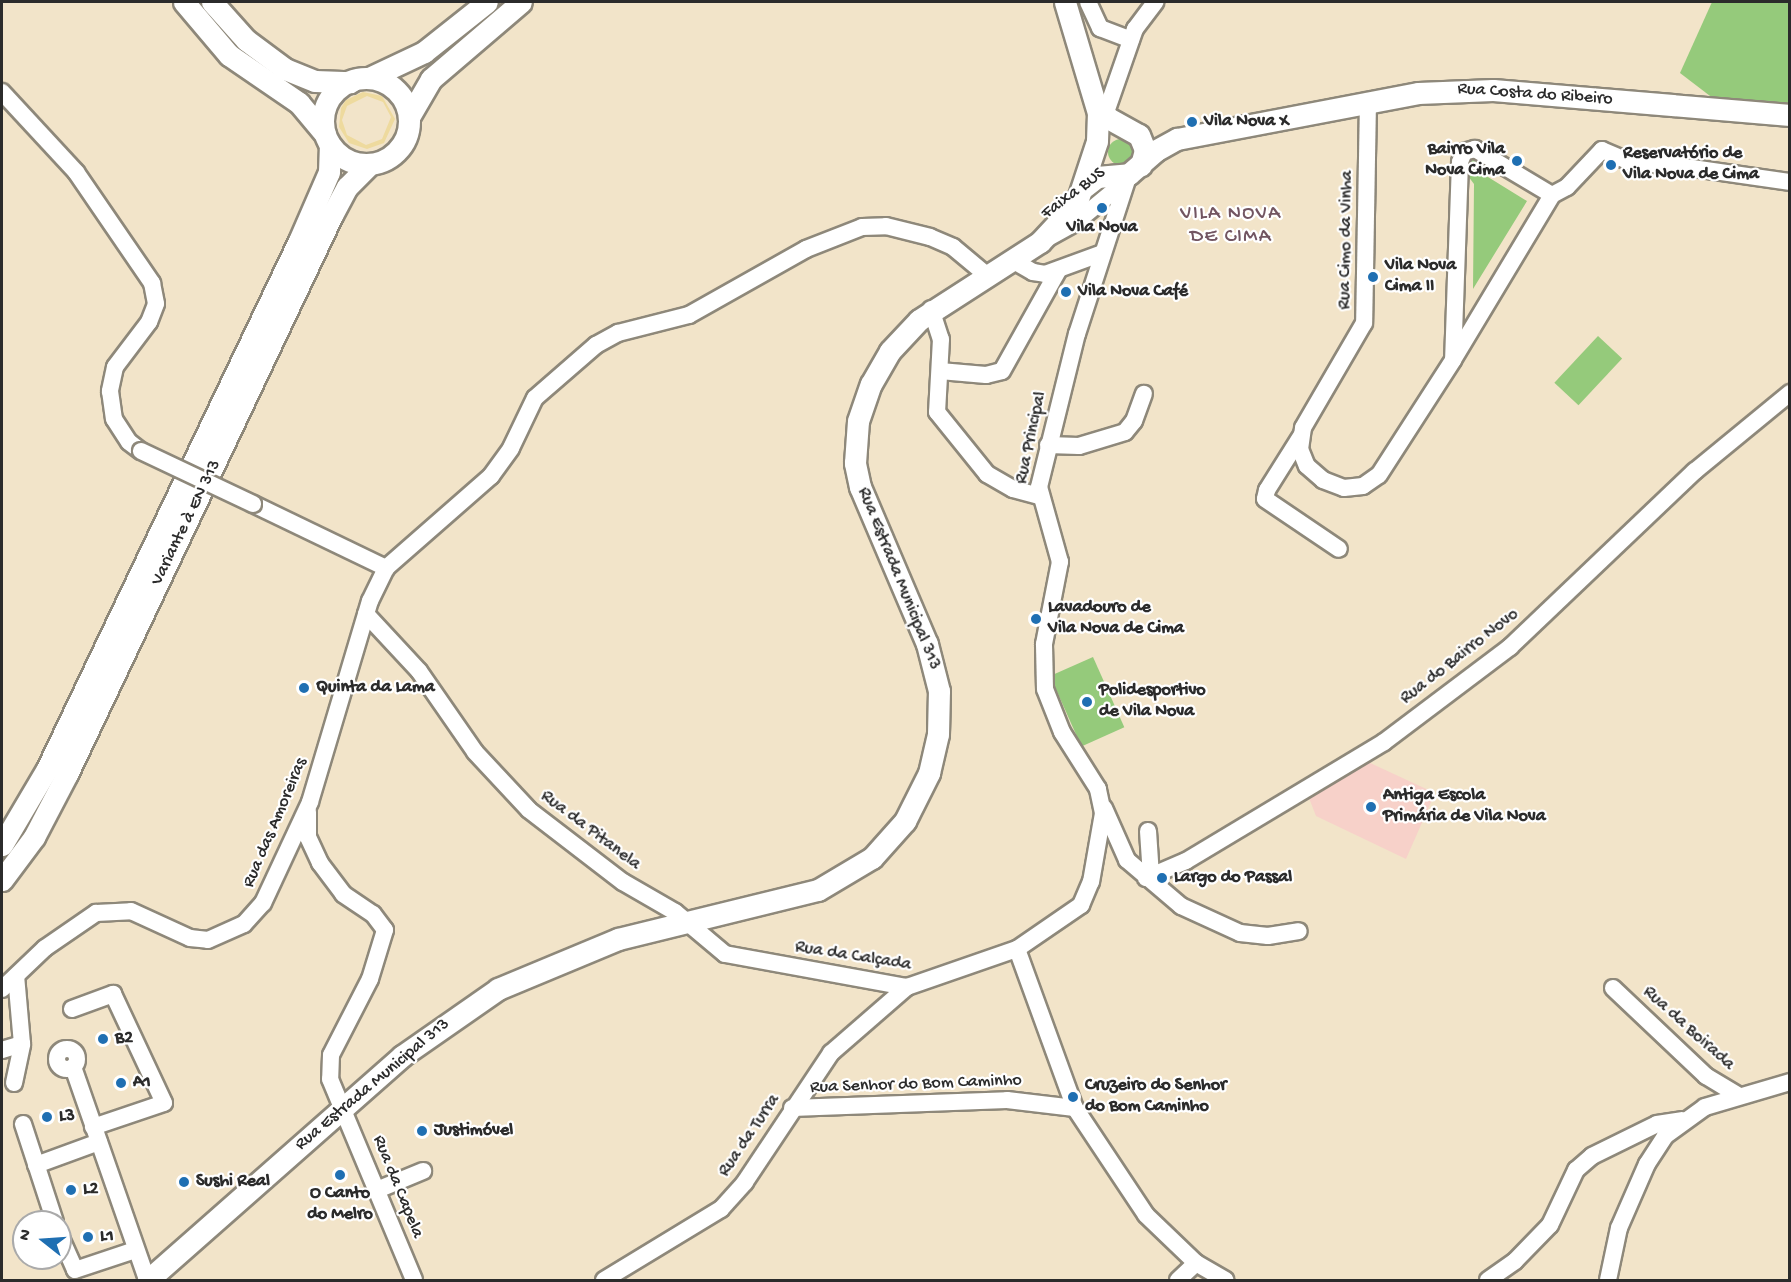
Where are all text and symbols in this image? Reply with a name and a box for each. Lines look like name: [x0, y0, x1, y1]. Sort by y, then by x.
street label: Rua Costa do Ribeiro: [1457, 79, 1613, 111]
place label: Vila Nova X: [1204, 111, 1289, 133]
marker: Vila Nova X: [1185, 115, 1199, 129]
place label: Bairro Vila Nova Cima: [1425, 140, 1505, 182]
place label: Reservatório de Vila Nova de Cima: [1623, 144, 1759, 186]
marker: Bairro Vila Nova Cima: [1510, 154, 1524, 168]
marker: Reservatório de Vila Nova de Cima: [1604, 158, 1618, 172]
street label: Faixa BUS: [1038, 163, 1110, 225]
street label: Rua Cimo da Vinha: [1335, 170, 1359, 310]
marker: Vila Nova: [1095, 201, 1109, 215]
district label: VILA NOVA DE CIMA: [1180, 202, 1282, 249]
place label: Vila Nova: [1066, 217, 1138, 239]
place label: Vila Nova Cima II: [1385, 256, 1456, 298]
marker: Vila Nova Cima II: [1366, 270, 1380, 284]
place label: Vila Nova Café: [1078, 281, 1188, 303]
marker: Vila Nova Café: [1059, 285, 1073, 299]
street label: Rua Principal: [1012, 390, 1052, 486]
street label: Variante à EN 313: [147, 457, 227, 589]
street label: Rua Estrada Municipal 313: [851, 485, 945, 673]
place label: Lavadouro de Vila Nova de Cima: [1048, 598, 1184, 640]
street label: Rua do Bairro Novo: [1397, 604, 1523, 710]
marker: Lavadouro de Vila Nova de Cima: [1029, 612, 1043, 626]
place label: Quinta da Lama: [316, 677, 435, 699]
marker: Quinta da Lama: [297, 681, 311, 695]
place label: Polidesportivo de Vila Nova: [1099, 681, 1206, 724]
marker: Polidesportivo de Vila Nova: [1080, 695, 1094, 709]
street label: Rua das Amoreiras: [239, 755, 313, 891]
street label: Rua da Pitanela: [536, 786, 644, 876]
place label: Antiga Escola Primária de Vila Nova: [1383, 786, 1546, 828]
marker: Antiga Escola Primária de Vila Nova: [1364, 800, 1378, 814]
place label: Largo do Passal: [1174, 867, 1292, 889]
marker: Largo do Passal: [1155, 871, 1169, 885]
street label: Rua da Calçada: [793, 937, 913, 977]
street label: Rua da Boirada: [1638, 982, 1738, 1076]
street label: Rua Estrada Municipal 313: [291, 1014, 455, 1156]
place label: B2: [115, 1028, 133, 1050]
marker: B2: [96, 1032, 110, 1046]
street label: Rua Senhor do Bom Caminho: [810, 1071, 1022, 1099]
place label: A1: [133, 1072, 151, 1094]
marker: A1: [114, 1076, 128, 1090]
place label: Cruzeiro do Senhor do Bom Caminho: [1085, 1076, 1226, 1118]
marker: Cruzeiro do Senhor do Bom Caminho: [1066, 1090, 1080, 1104]
street label: Rua da Turra: [714, 1091, 786, 1181]
place label: L3: [59, 1106, 75, 1128]
marker: L3: [40, 1110, 54, 1124]
place label: Justimóvel: [434, 1120, 513, 1142]
marker: Justimóvel: [415, 1124, 429, 1138]
street label: Rua da Capela: [367, 1133, 427, 1241]
marker: O Canto do Melro: [333, 1168, 347, 1182]
place label: Sushi Real: [196, 1171, 270, 1193]
marker: Sushi Real: [177, 1175, 191, 1189]
place label: L2: [83, 1179, 98, 1201]
marker: L2: [64, 1183, 78, 1197]
place label: O Canto do Melro: [307, 1184, 373, 1226]
north arrow: [12, 1210, 72, 1270]
place label: L1: [100, 1226, 114, 1248]
text: N: [16, 1227, 37, 1243]
marker: L1: [81, 1230, 95, 1244]

